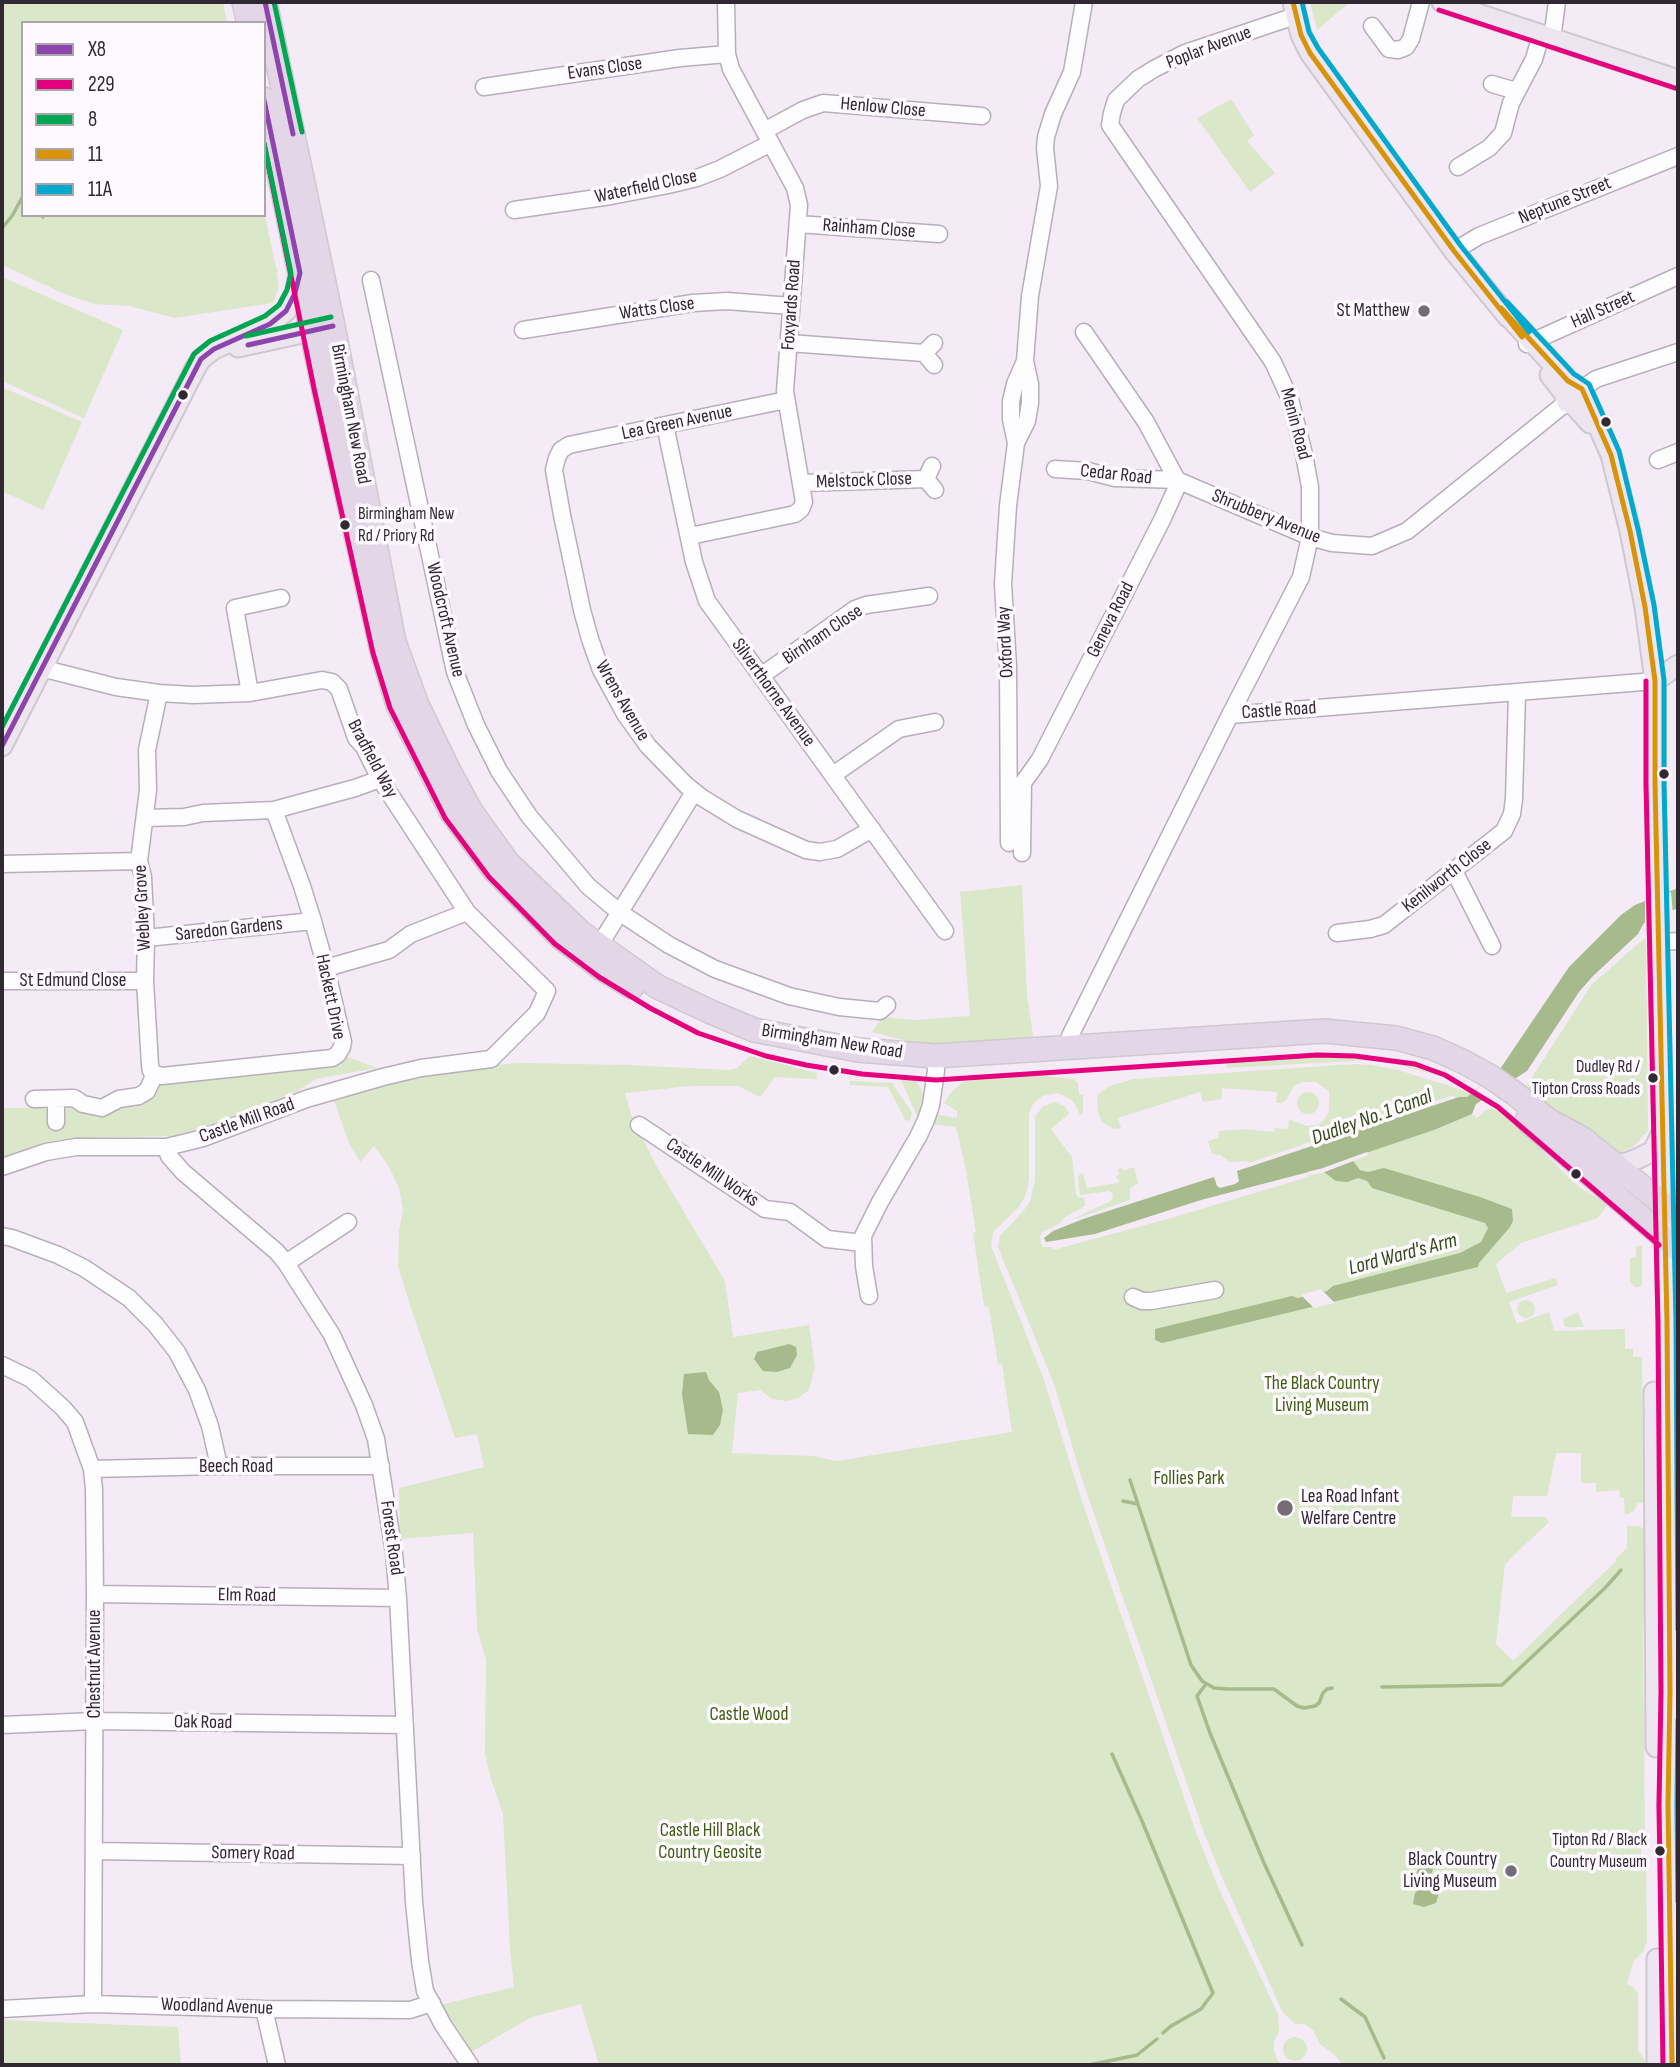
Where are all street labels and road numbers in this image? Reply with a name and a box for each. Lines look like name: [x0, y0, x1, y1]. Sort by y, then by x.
street label: Poplar Avenue: [1163, 21, 1255, 75]
street label: Evans Close: [566, 52, 644, 86]
street label: Henlow Close: [839, 93, 927, 123]
street label: Waterfield Close: [593, 165, 699, 209]
street label: Neptune Street: [1515, 172, 1615, 230]
street label: Rainham Close: [822, 214, 916, 244]
street label: Foxyards Road: [777, 259, 807, 351]
street label: Hall Street: [1568, 286, 1638, 334]
street label: Watts Close: [618, 292, 696, 326]
street label: Birmingham New Road: [325, 342, 375, 486]
street label: Menin Road: [1274, 386, 1316, 462]
street label: Lea Green Avenue: [620, 400, 734, 446]
street label: Cedar Road: [1079, 460, 1153, 490]
street label: Melstock Close: [816, 468, 912, 494]
street label: Shrubbery Avenue: [1208, 485, 1324, 549]
street label: Woodcroft Avenue: [421, 560, 469, 680]
street label: Geneva Road: [1082, 578, 1140, 662]
street label: Birnham Close: [779, 600, 867, 670]
street label: Oxford Way: [993, 606, 1019, 678]
street label: Silverthorne Avenue: [726, 634, 820, 752]
street label: Wrens Avenue: [590, 657, 654, 745]
street label: Castle Road: [1241, 697, 1317, 725]
street label: Bradfield Way: [342, 716, 402, 802]
street label: Kenilworth Close: [1398, 834, 1496, 918]
street label: Webley Grove: [129, 864, 157, 952]
street label: Saredon Gardens: [174, 913, 284, 947]
street label: Hackett Drive: [310, 952, 350, 1042]
street label: St Edmund Close: [20, 970, 126, 992]
street label: Birmingham New Road: [760, 1020, 904, 1064]
street label: Castle Mill Road: [196, 1093, 298, 1149]
street label: Castle Mill Works: [661, 1134, 763, 1212]
street label: Beech Road: [199, 1456, 273, 1478]
street label: Forest Road: [374, 1499, 408, 1577]
street label: Elm Road: [218, 1584, 276, 1608]
street label: Chestnut Avenue: [84, 1610, 106, 1718]
street label: Oak Road: [174, 1711, 232, 1735]
street label: Somery Road: [211, 1842, 295, 1866]
street label: Woodland Avenue: [161, 1994, 273, 2020]

